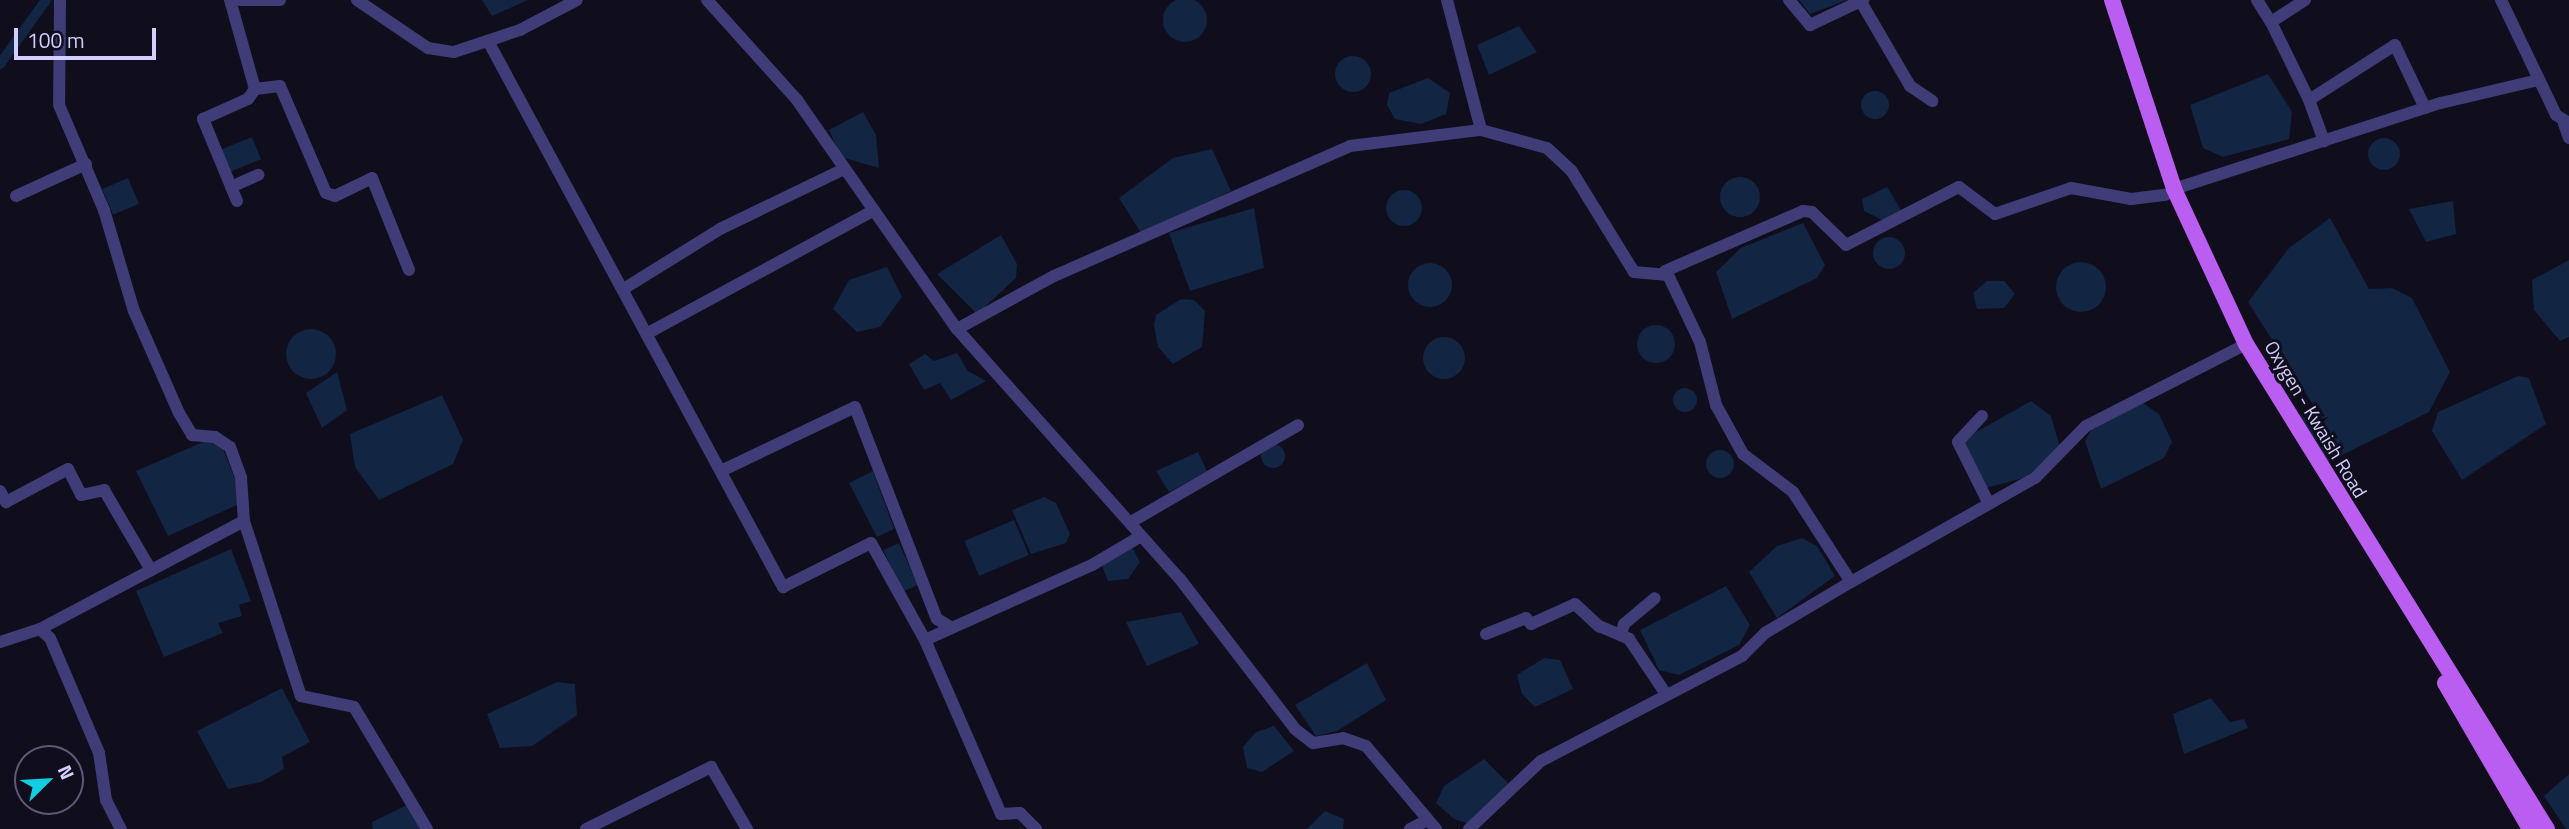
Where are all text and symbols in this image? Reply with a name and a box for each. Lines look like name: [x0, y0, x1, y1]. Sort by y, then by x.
scale bar: [18, 14, 159, 58]
text: 100 m: [27, 24, 84, 56]
street label: Oxygen - Kwaish Road: [2260, 336, 2372, 502]
north arrow: [14, 745, 84, 815]
text: N: [51, 760, 83, 784]

